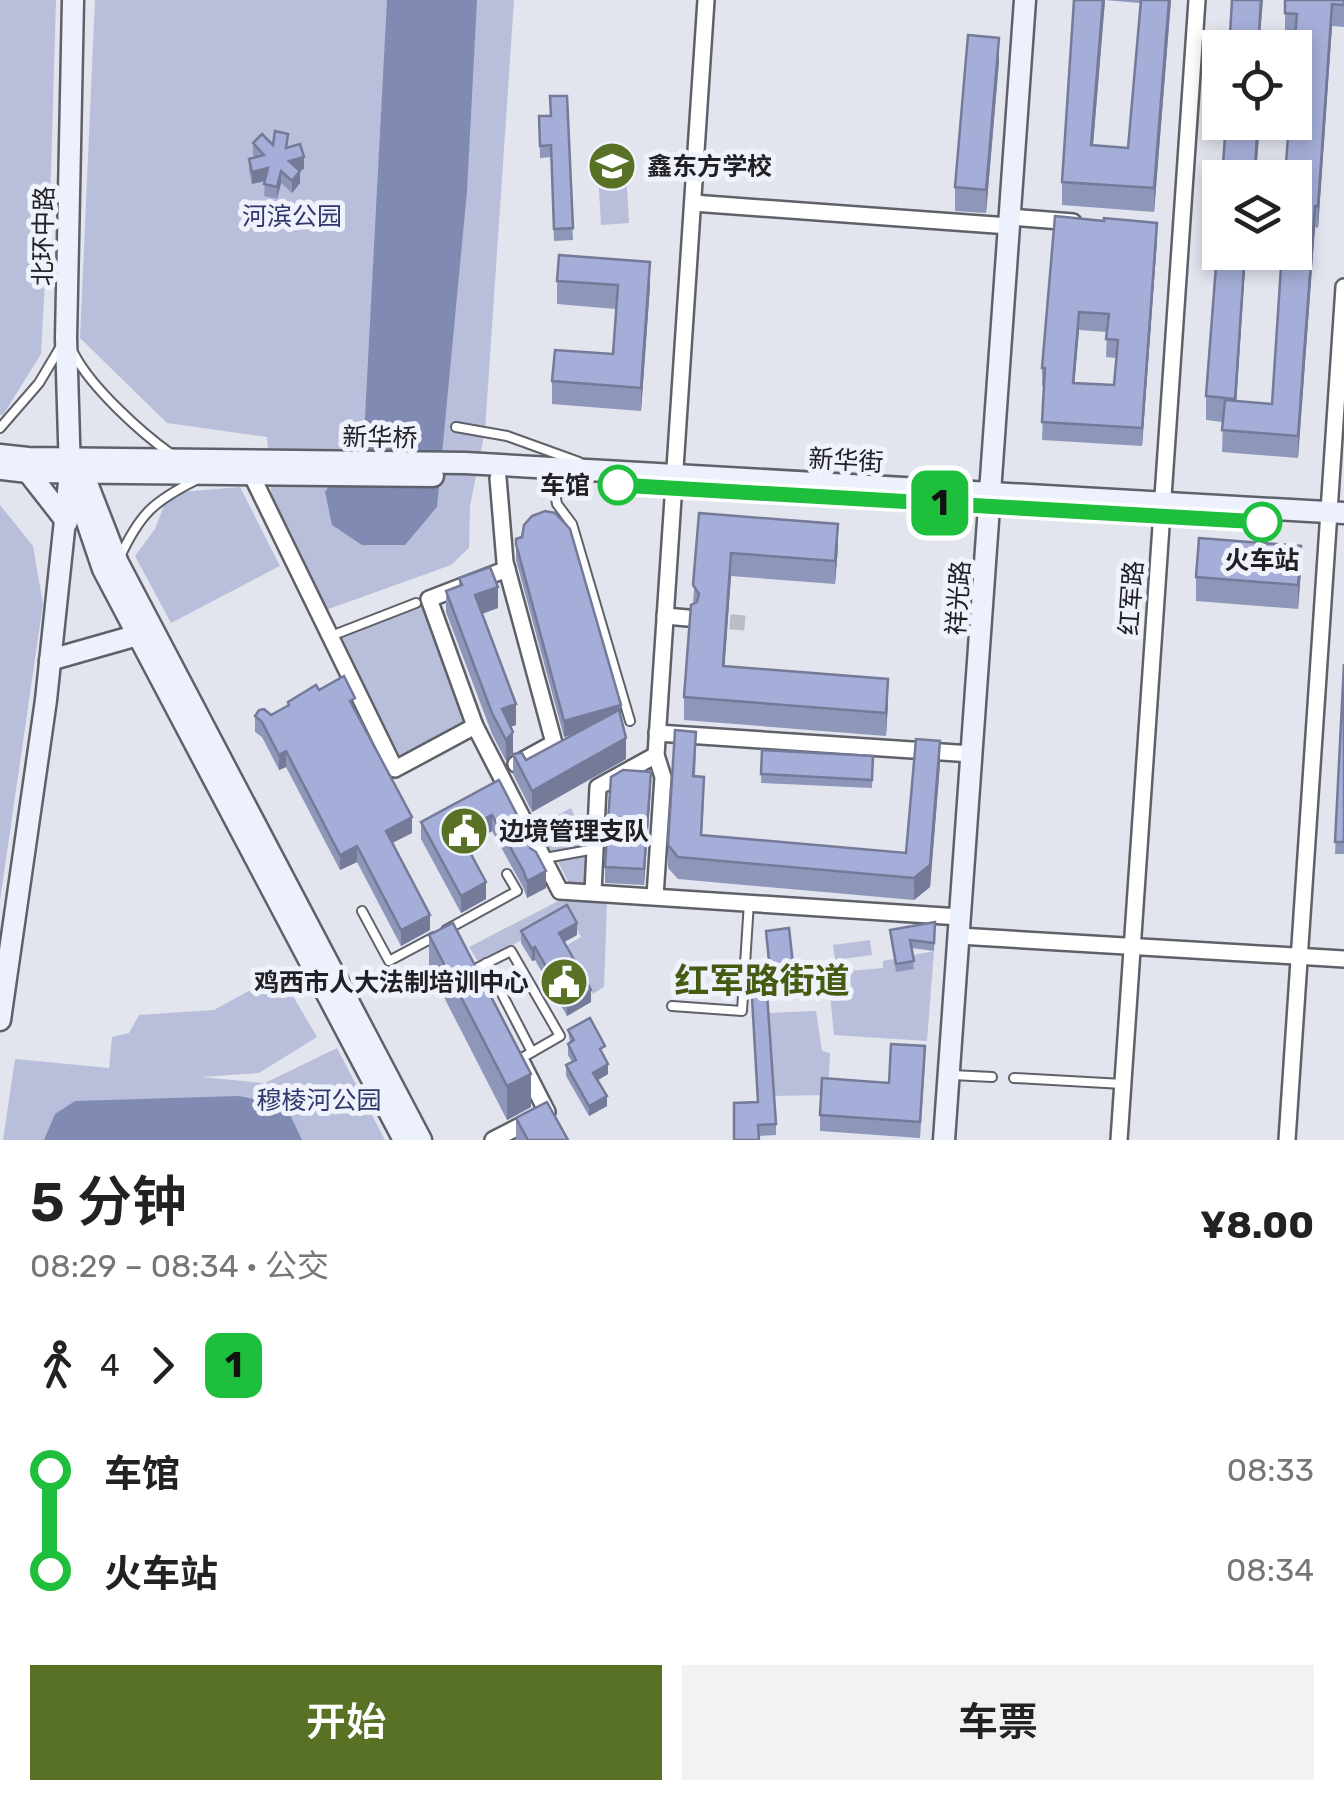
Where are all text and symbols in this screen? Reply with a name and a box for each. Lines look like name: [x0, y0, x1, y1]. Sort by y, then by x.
map controls: [1202, 30, 1312, 270]
button: locate: [1202, 30, 1312, 140]
school or university icon: 鑫东方学校: [586, 140, 638, 192]
place label: 鑫东方学校: [647, 152, 772, 181]
button: layers: [1202, 160, 1312, 270]
street label: 北环中路: [28, 186, 59, 286]
park label: 河滨公园: [242, 202, 342, 231]
street label: 新华桥: [342, 422, 418, 453]
street label: 新华街: [808, 444, 884, 477]
marker: 车馆: [599, 466, 637, 504]
line badge: 1: [908, 470, 972, 536]
place label: 车馆: [540, 471, 590, 500]
text: 1: [931, 482, 949, 524]
marker: 火车站: [1243, 503, 1281, 541]
place label: 火车站: [1224, 546, 1300, 575]
street label: 祥光路: [941, 560, 976, 636]
street label: 红军路: [1114, 560, 1149, 636]
public building icon: 边境管理支队: [438, 805, 490, 857]
place label: 边境管理支队: [499, 817, 649, 846]
public building icon: 鸡西市人大法制培训中心: [538, 956, 590, 1008]
district label: 红军路街道: [674, 960, 850, 1002]
place label: 鸡西市人大法制培训中心: [254, 968, 529, 997]
park label: 穆棱河公园: [256, 1086, 382, 1115]
text: 5 分钟: [30, 1170, 187, 1235]
text: ¥8.00: [1200, 1202, 1314, 1248]
text: 08:29 – 08:34 · 公交: [30, 1247, 329, 1285]
icon: walk: [30, 1338, 85, 1393]
icon: forward: [135, 1338, 190, 1393]
text: 1: [225, 1344, 242, 1386]
text: 4: [100, 1346, 120, 1384]
text: 车馆: [104, 1451, 180, 1497]
text: 08:33: [1227, 1451, 1314, 1489]
text: 火车站: [104, 1551, 218, 1597]
text: 08:34: [1226, 1551, 1314, 1589]
button: 开始: [30, 1665, 662, 1780]
button: 车票: [682, 1665, 1314, 1780]

